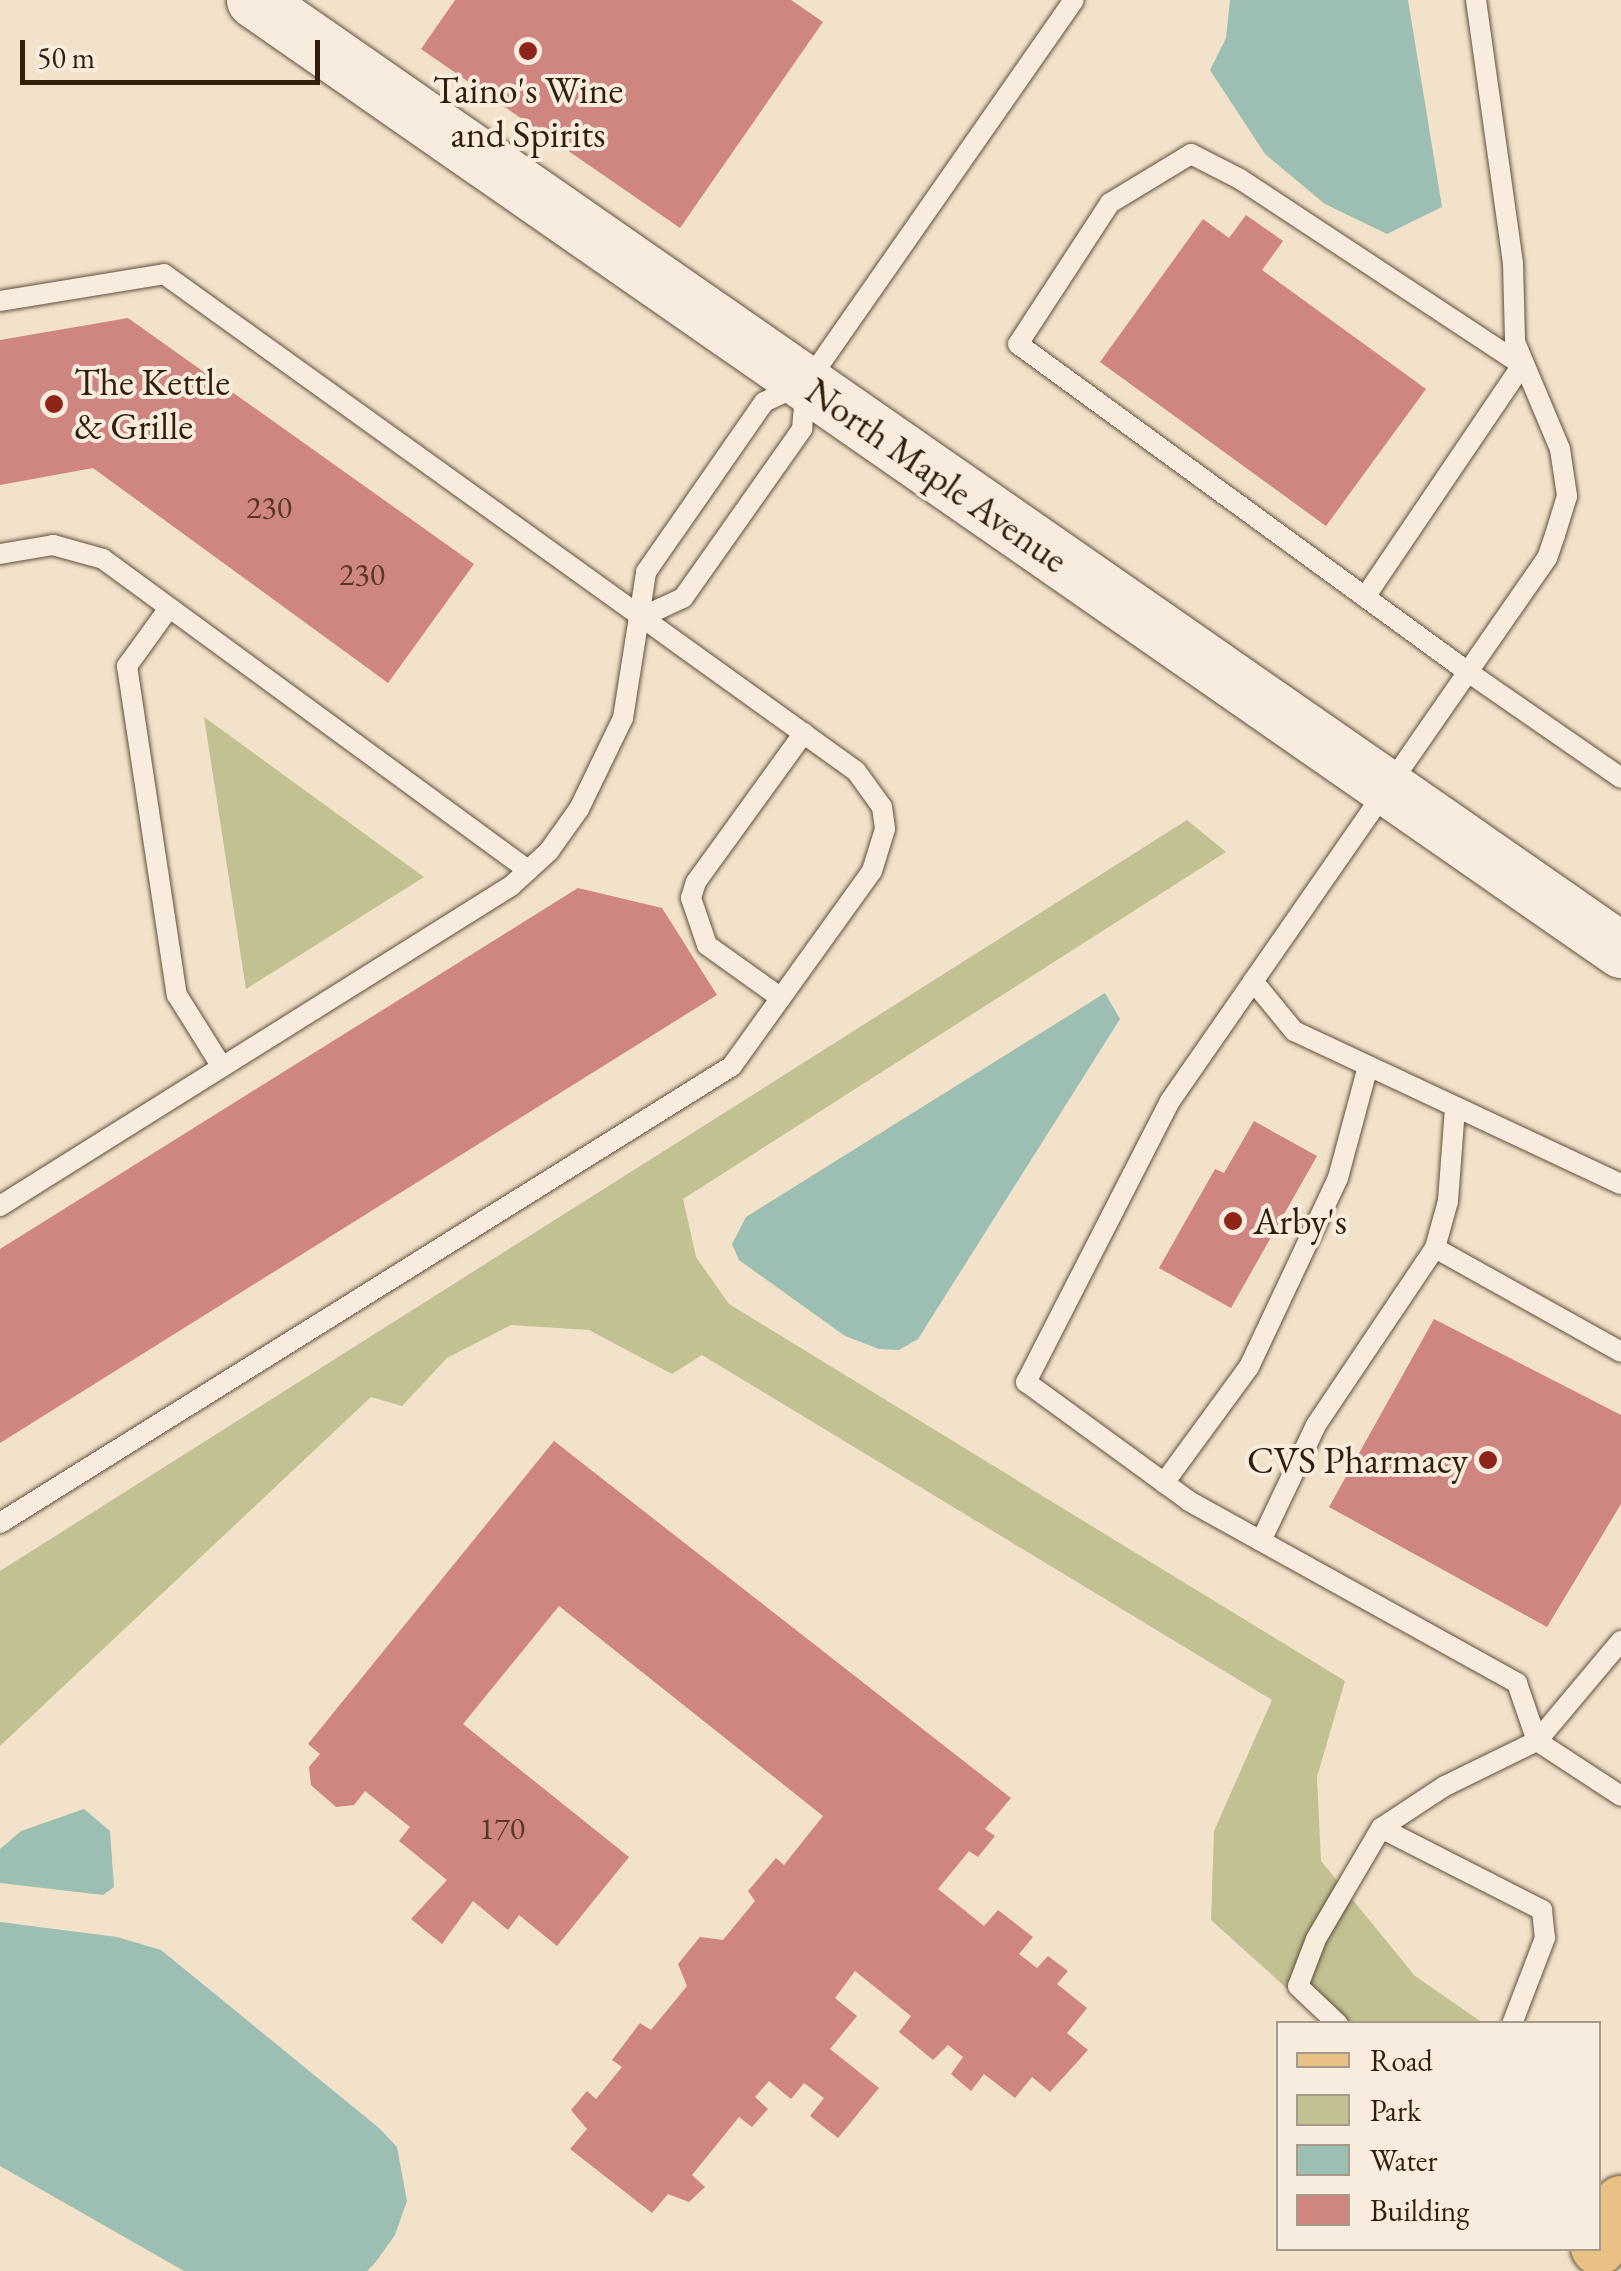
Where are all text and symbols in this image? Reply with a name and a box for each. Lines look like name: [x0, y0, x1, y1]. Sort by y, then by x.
scale bar: [25, 20, 325, 82]
text: 50 m: [37, 38, 95, 77]
marker: Taino's Wine and Spirits: [517, 40, 539, 62]
place label: Taino's Wine and Spirits: [433, 67, 623, 156]
place label: The Kettle & Grille: [74, 359, 230, 448]
street label: North Maple Avenue: [797, 368, 1077, 582]
marker: The Kettle & Grille: [43, 393, 65, 415]
house number: 230: [246, 488, 292, 526]
house number: 230: [339, 555, 385, 593]
place label: Arby's: [1253, 1198, 1347, 1244]
marker: Arby's: [1222, 1210, 1244, 1232]
place label: CVS Pharmacy: [1247, 1437, 1468, 1483]
marker: CVS Pharmacy: [1477, 1449, 1499, 1471]
house number: 170: [479, 1809, 525, 1847]
legend: [1276, 2021, 1601, 2251]
text: Road: [1370, 2041, 1433, 2080]
text: Park: [1370, 2091, 1421, 2130]
text: Water: [1370, 2141, 1438, 2180]
text: Building: [1370, 2191, 1469, 2230]

